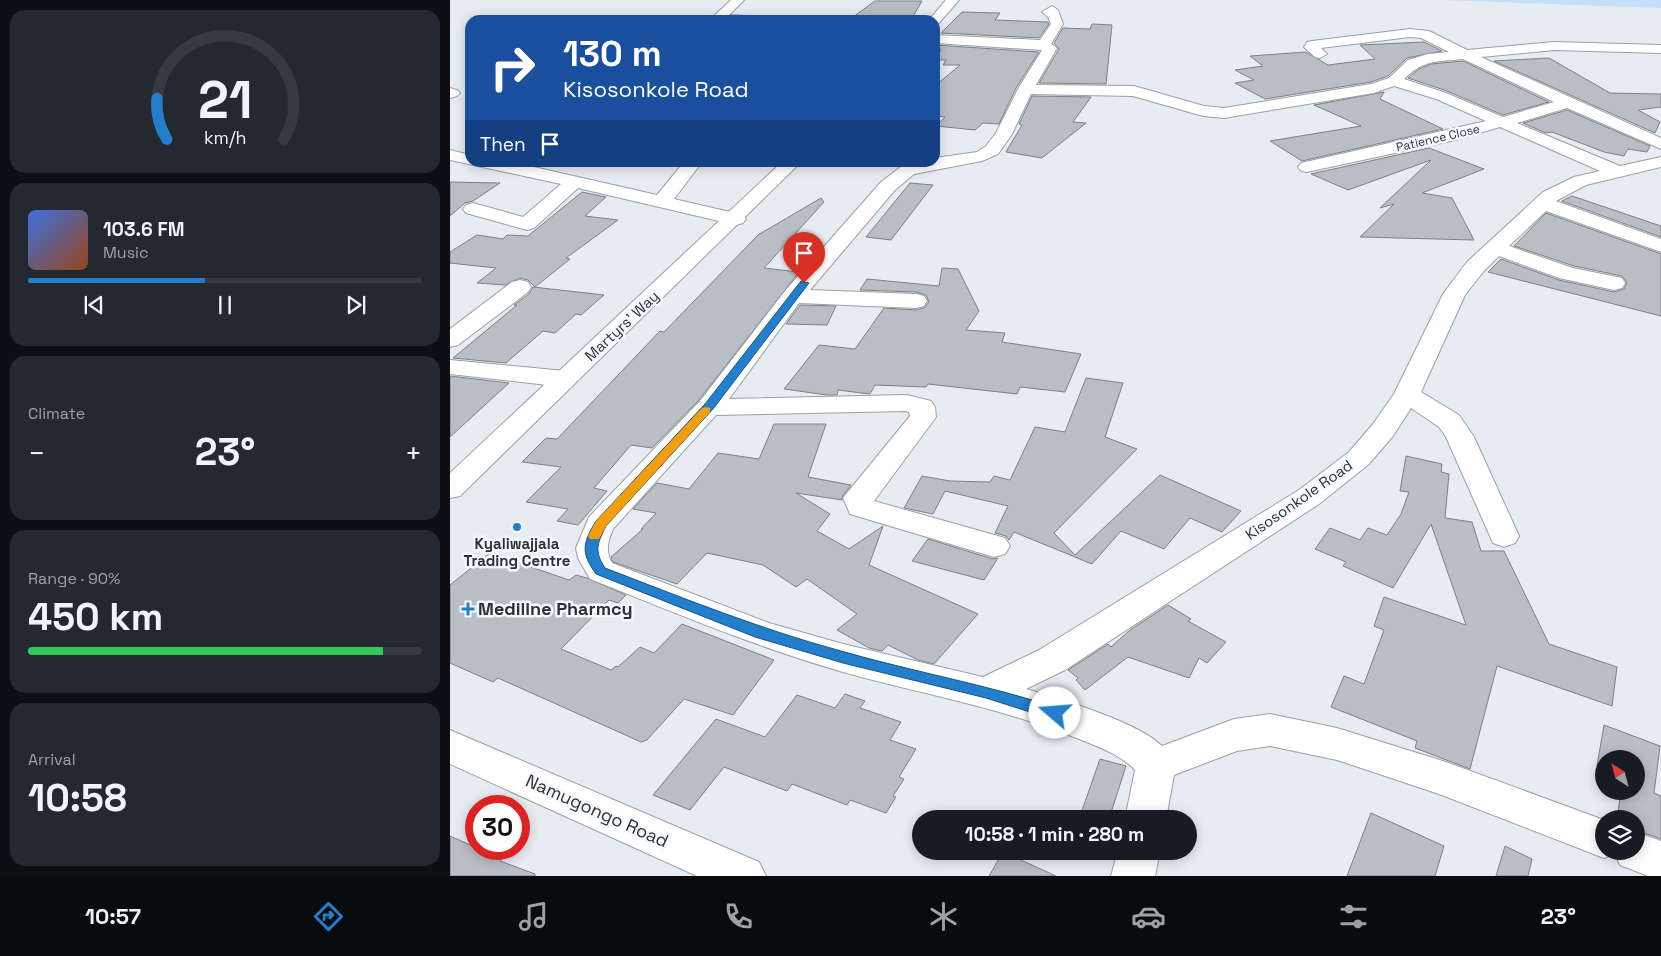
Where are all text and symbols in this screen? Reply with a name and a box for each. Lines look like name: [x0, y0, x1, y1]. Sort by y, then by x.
text: 130 m: [563, 32, 662, 76]
icon: right: [480, 35, 545, 100]
text: 21: [198, 67, 252, 133]
text: Kisosonkole Road: [563, 75, 749, 103]
street label: Patience Close: [1395, 121, 1481, 155]
text: km/h: [204, 126, 246, 149]
icon: arrive: [536, 130, 564, 158]
text: Then: [480, 132, 526, 157]
text: 103.6 FM: [103, 217, 184, 242]
pin: [783, 232, 825, 283]
icon: arrive: [790, 239, 818, 267]
text: Music: [103, 242, 149, 263]
street label: Martyrs' Way: [581, 286, 663, 365]
icon: previous: [80, 291, 108, 319]
icon: pause: [211, 291, 239, 319]
icon: next: [342, 291, 370, 319]
text: Climate: [28, 403, 85, 424]
text: 23°: [195, 428, 255, 476]
text: −: [28, 435, 45, 471]
text: +: [405, 435, 422, 471]
street label: Kisosonkole Road: [1241, 456, 1356, 544]
marker: Kyaliwajjala Trading Centre: [511, 521, 523, 533]
place label: Kyaliwajjala Trading Centre: [464, 534, 571, 570]
text: Range · 90%: [28, 568, 120, 589]
text: 450 km: [28, 593, 163, 641]
place label: Mediline Pharmcy: [478, 597, 633, 620]
marker: Mediline Pharmcy: [462, 603, 474, 615]
position arrow: [1028, 686, 1080, 738]
text: Arrival: [28, 749, 76, 770]
north arrow: [1595, 750, 1645, 800]
map controls: [1595, 750, 1645, 860]
street label: Namugongo Road: [522, 769, 672, 852]
text: 10:58: [28, 774, 127, 822]
speed limit sign: 30: [465, 795, 530, 860]
button: layers: [1595, 810, 1645, 860]
text: 10:58 · 1 min · 280 m: [965, 822, 1144, 847]
icon: directions: [311, 899, 346, 934]
icon: music: [516, 899, 551, 934]
icon: phone: [721, 899, 756, 934]
icon: climate: [926, 899, 961, 934]
icon: car: [1131, 899, 1166, 934]
icon: filters: [1336, 899, 1371, 934]
text: 10:57: [85, 902, 141, 930]
text: 23°: [1541, 902, 1576, 930]

